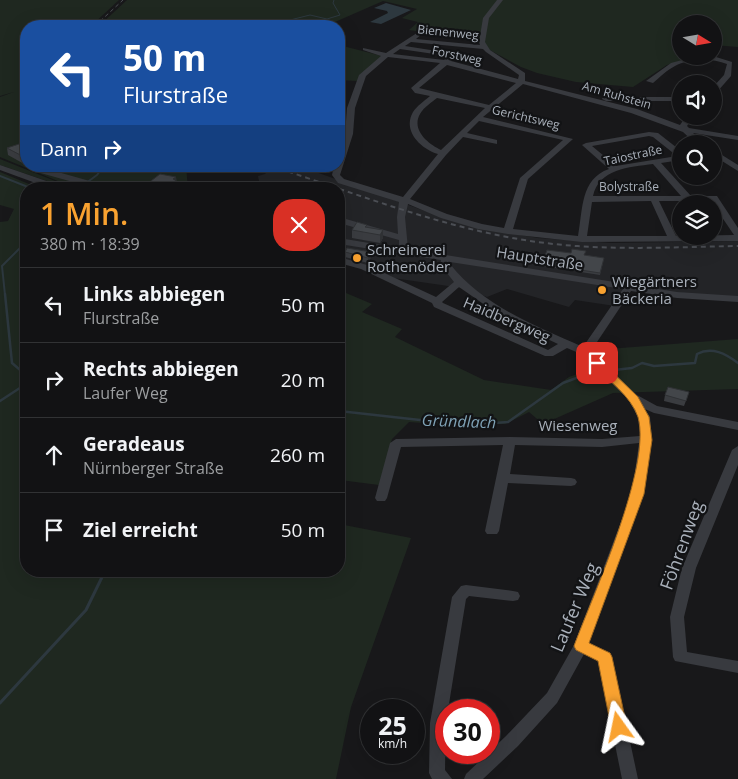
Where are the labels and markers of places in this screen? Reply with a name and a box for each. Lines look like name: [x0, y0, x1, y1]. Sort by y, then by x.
place label: Schreinerei Rothenöder: [367, 239, 450, 276]
marker: Schreinerei Rothenöder: [351, 252, 363, 264]
place label: Wiegärtners Bäckeria: [612, 271, 697, 308]
marker: Wiegärtners Bäckeria: [596, 284, 608, 296]
pin: [576, 342, 618, 384]

